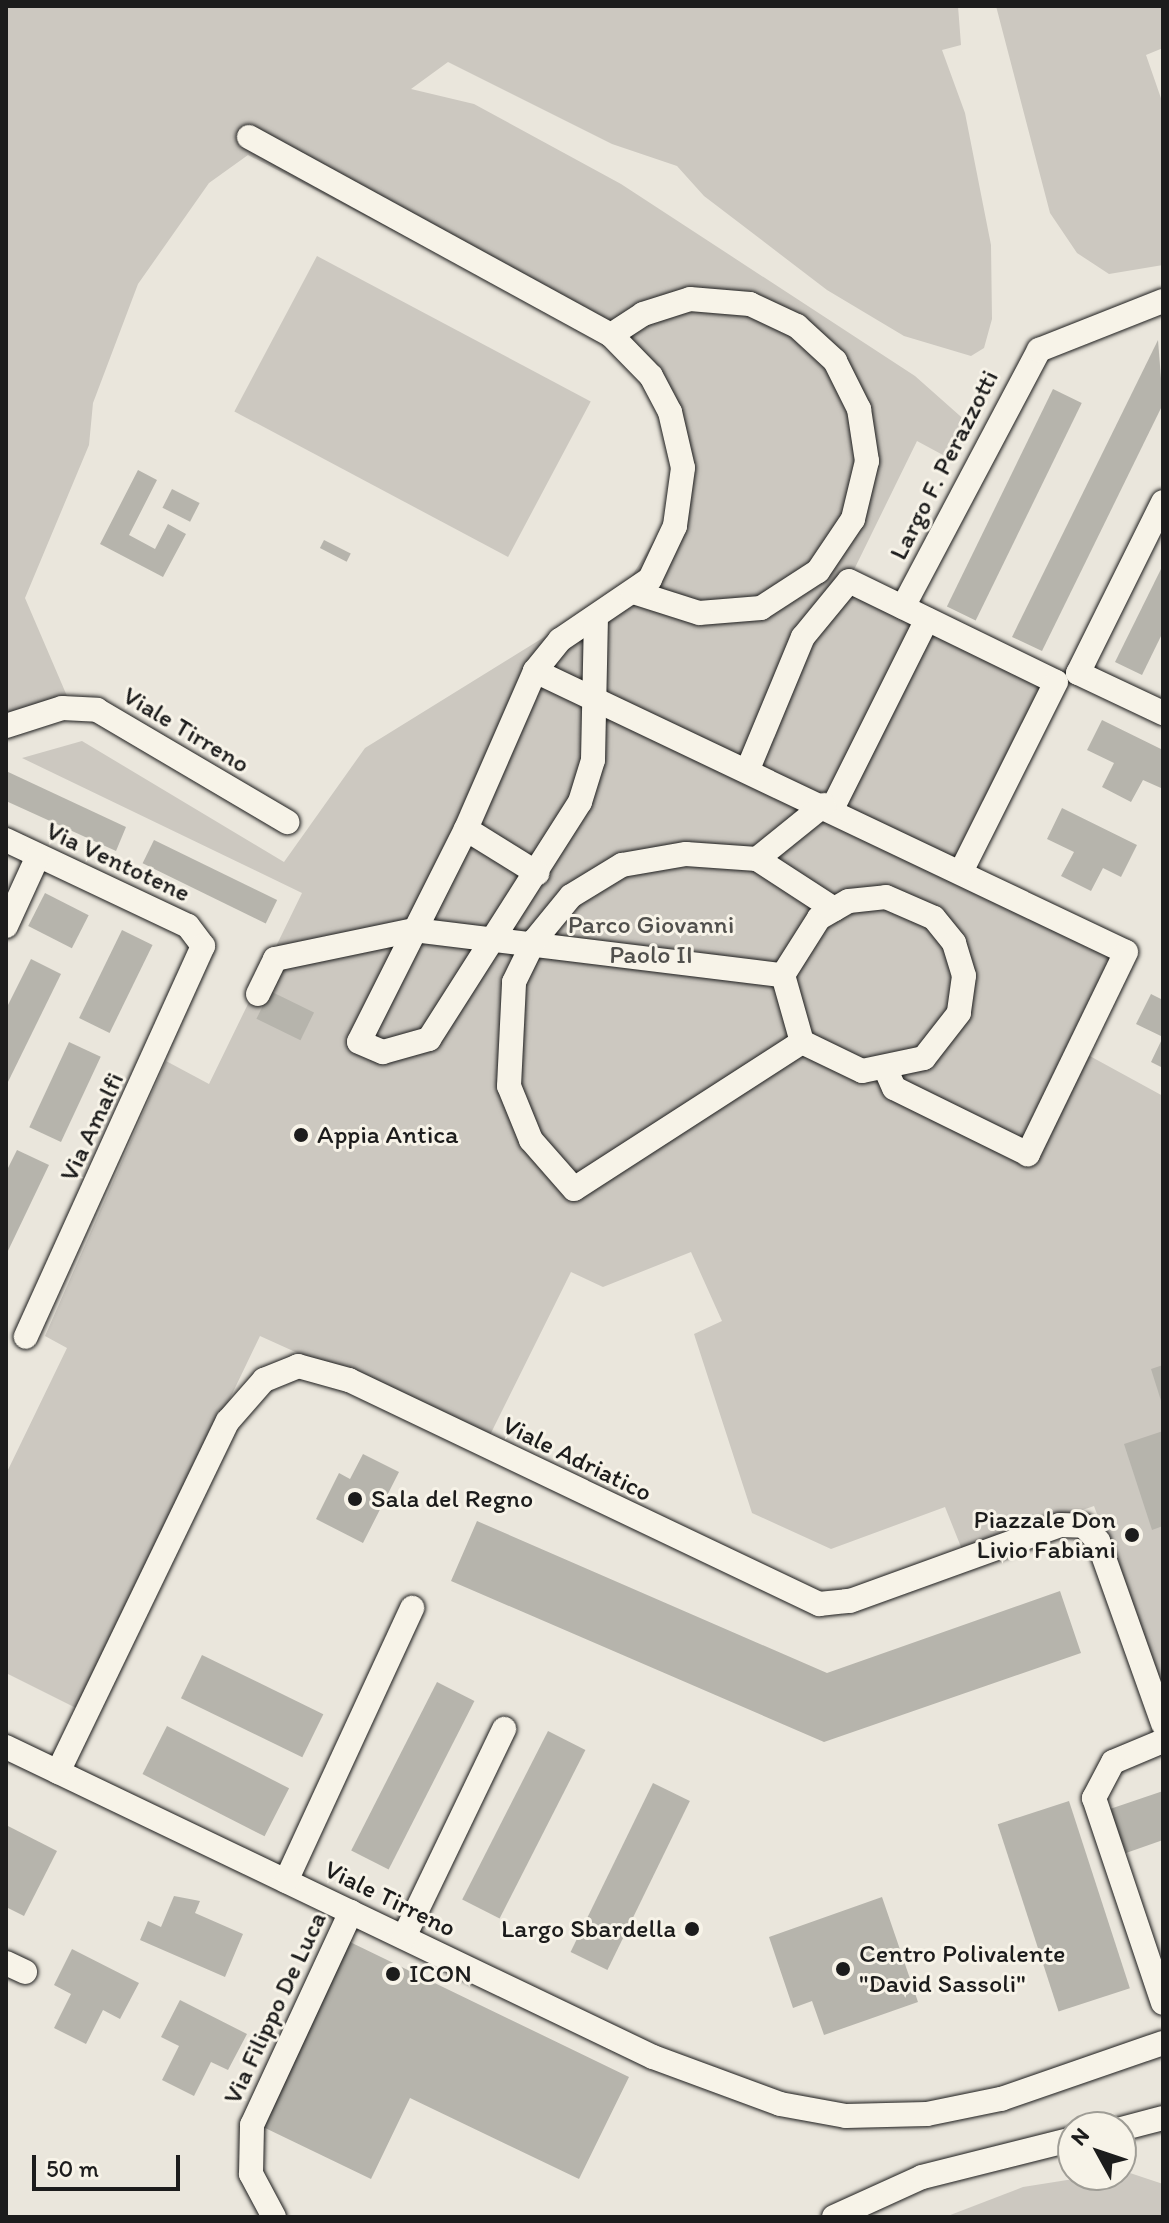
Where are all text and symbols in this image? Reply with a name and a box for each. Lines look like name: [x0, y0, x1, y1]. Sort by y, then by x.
street label: Largo F. Perazzotti: [883, 366, 1005, 564]
street label: Viale Tirreno: [117, 680, 255, 780]
street label: Via Ventotene: [41, 815, 195, 909]
park label: Parco Giovanni Paolo II: [567, 909, 735, 970]
street label: Via Amalfi: [53, 1068, 131, 1186]
place label: Appia Antica: [317, 1119, 458, 1151]
marker: Appia Antica: [292, 1126, 310, 1144]
street label: Viale Adriatico: [497, 1409, 657, 1509]
place label: Sala del Regno: [371, 1483, 533, 1515]
marker: Sala del Regno: [346, 1490, 364, 1508]
place label: Piazzale Don Livio Fabiani: [973, 1504, 1116, 1566]
marker: Piazzale Don Livio Fabiani: [1123, 1526, 1141, 1544]
street label: Viale Tirreno: [319, 1854, 461, 1944]
street label: Via Filippo De Luca: [217, 1907, 333, 2109]
place label: Largo Sbardella: [501, 1913, 676, 1945]
marker: Largo Sbardella: [683, 1920, 701, 1938]
place label: Centro Polivalente "David Sassoli": [859, 1938, 1065, 2000]
place label: ICON: [409, 1958, 472, 1990]
marker: Centro Polivalente "David Sassoli": [834, 1960, 852, 1978]
marker: ICON: [384, 1965, 402, 1983]
north arrow: [1057, 2111, 1137, 2191]
text: N: [1065, 2122, 1095, 2151]
scale bar: [36, 2139, 184, 2189]
text: 50 m: [46, 2154, 99, 2183]

